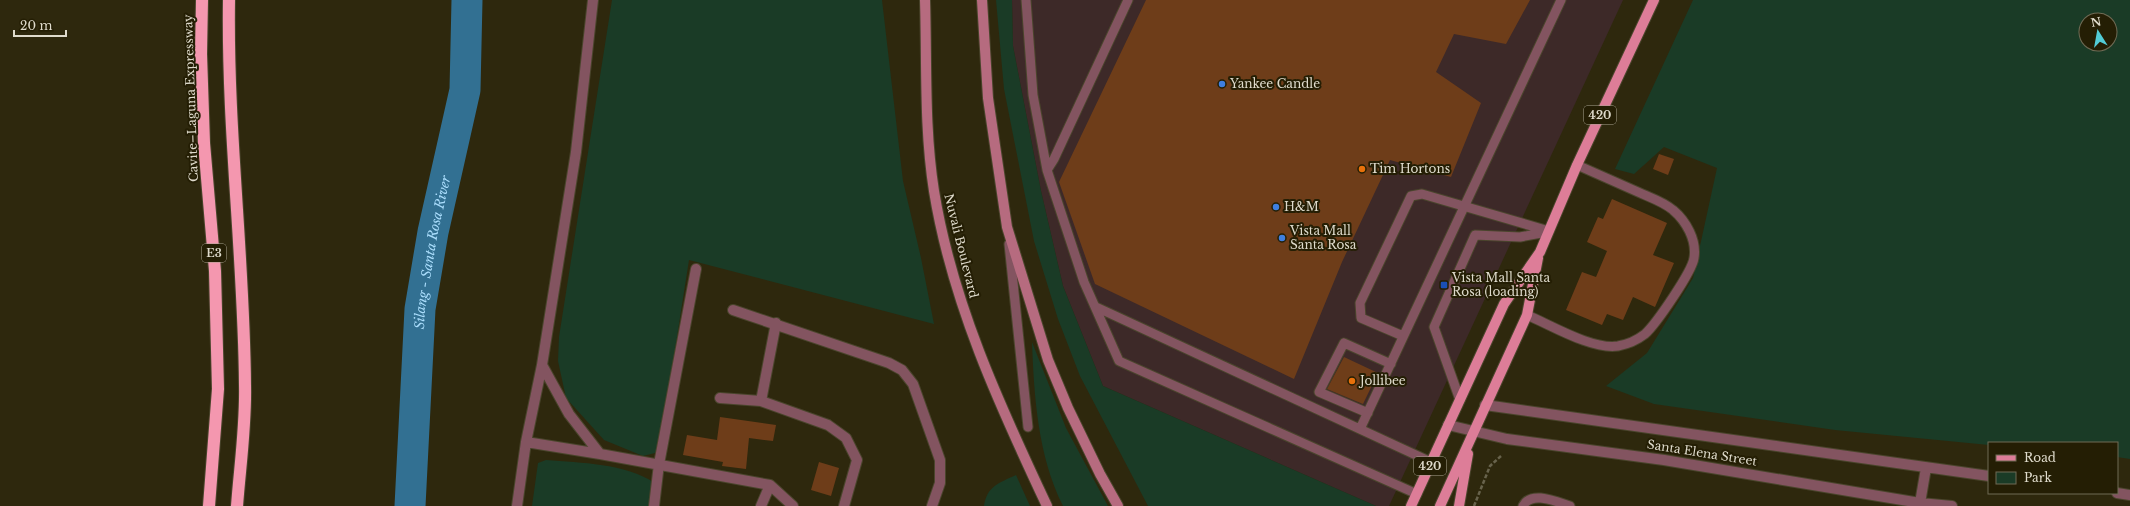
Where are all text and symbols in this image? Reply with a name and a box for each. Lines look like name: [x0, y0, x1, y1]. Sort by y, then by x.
scale bar: [14, 12, 66, 38]
north arrow: [2078, 12, 2118, 52]
street label: Cavite–Laguna Expressway: [180, 14, 201, 182]
text: N: [2090, 14, 2103, 30]
text: 20 m: [20, 18, 52, 33]
place label: Yankee Candle: [1229, 76, 1320, 91]
marker: Yankee Candle: [1217, 79, 1227, 89]
road number: 420: [1584, 106, 1616, 124]
place label: Tim Hortons: [1370, 161, 1450, 176]
marker: Tim Hortons: [1357, 164, 1367, 174]
water label: Silang - Santa Rosa River: [411, 173, 455, 330]
street label: Nuvali Boulevard: [941, 192, 982, 300]
place label: H&M: [1284, 199, 1319, 214]
marker: H&M: [1271, 202, 1281, 212]
place label: Vista Mall Santa Rosa: [1289, 223, 1357, 252]
marker: Vista Mall Santa Rosa: [1277, 233, 1287, 243]
road number: E3: [202, 244, 226, 262]
place label: Vista Mall Santa Rosa (loading): [1451, 270, 1551, 299]
marker: Vista Mall Santa Rosa (loading): [1439, 280, 1449, 290]
place label: Jollibee: [1358, 373, 1406, 388]
marker: Jollibee: [1347, 376, 1357, 386]
street label: Santa Elena Street: [1646, 436, 1759, 469]
legend: [1988, 442, 2118, 494]
text: Road: [2024, 450, 2056, 465]
road number: 420: [1414, 457, 1446, 475]
text: Park: [2024, 470, 2052, 485]

